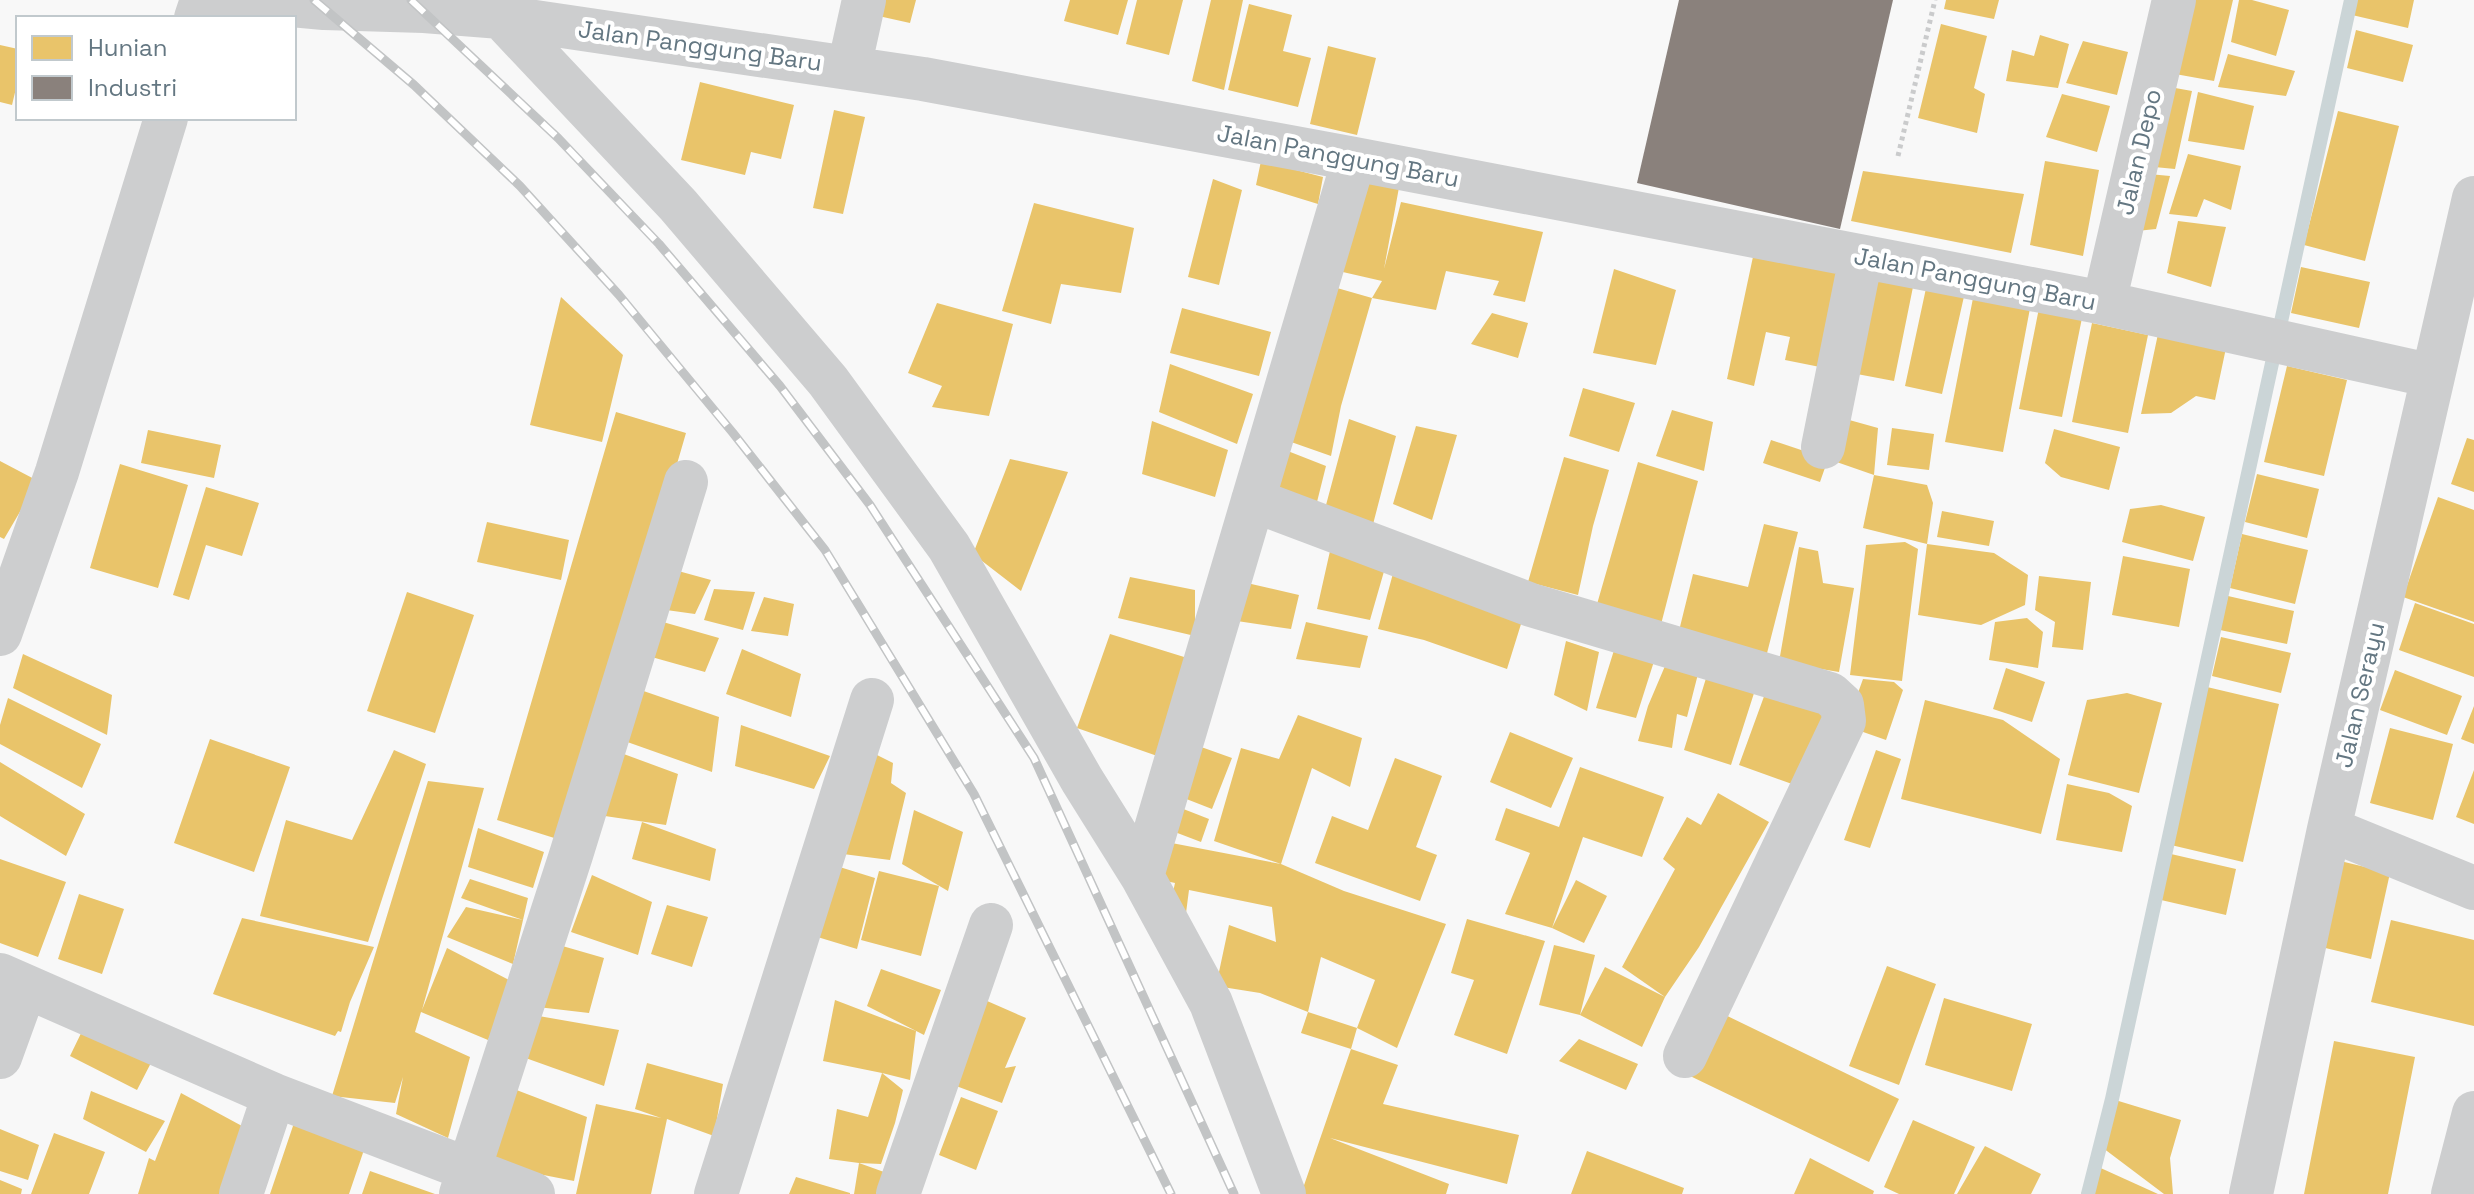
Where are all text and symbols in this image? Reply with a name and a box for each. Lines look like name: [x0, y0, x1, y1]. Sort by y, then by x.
street label: Jalan Panggung Baru: [576, 13, 824, 78]
legend: [16, 16, 296, 120]
text: Hunian: [88, 32, 168, 63]
text: Industri: [88, 72, 177, 103]
street label: Jalan Depo: [2109, 86, 2168, 218]
street label: Jalan Panggung Baru: [1214, 117, 1462, 194]
street label: Jalan Panggung Baru: [1851, 240, 2099, 317]
street label: Jalan Serayu: [2328, 619, 2391, 771]

